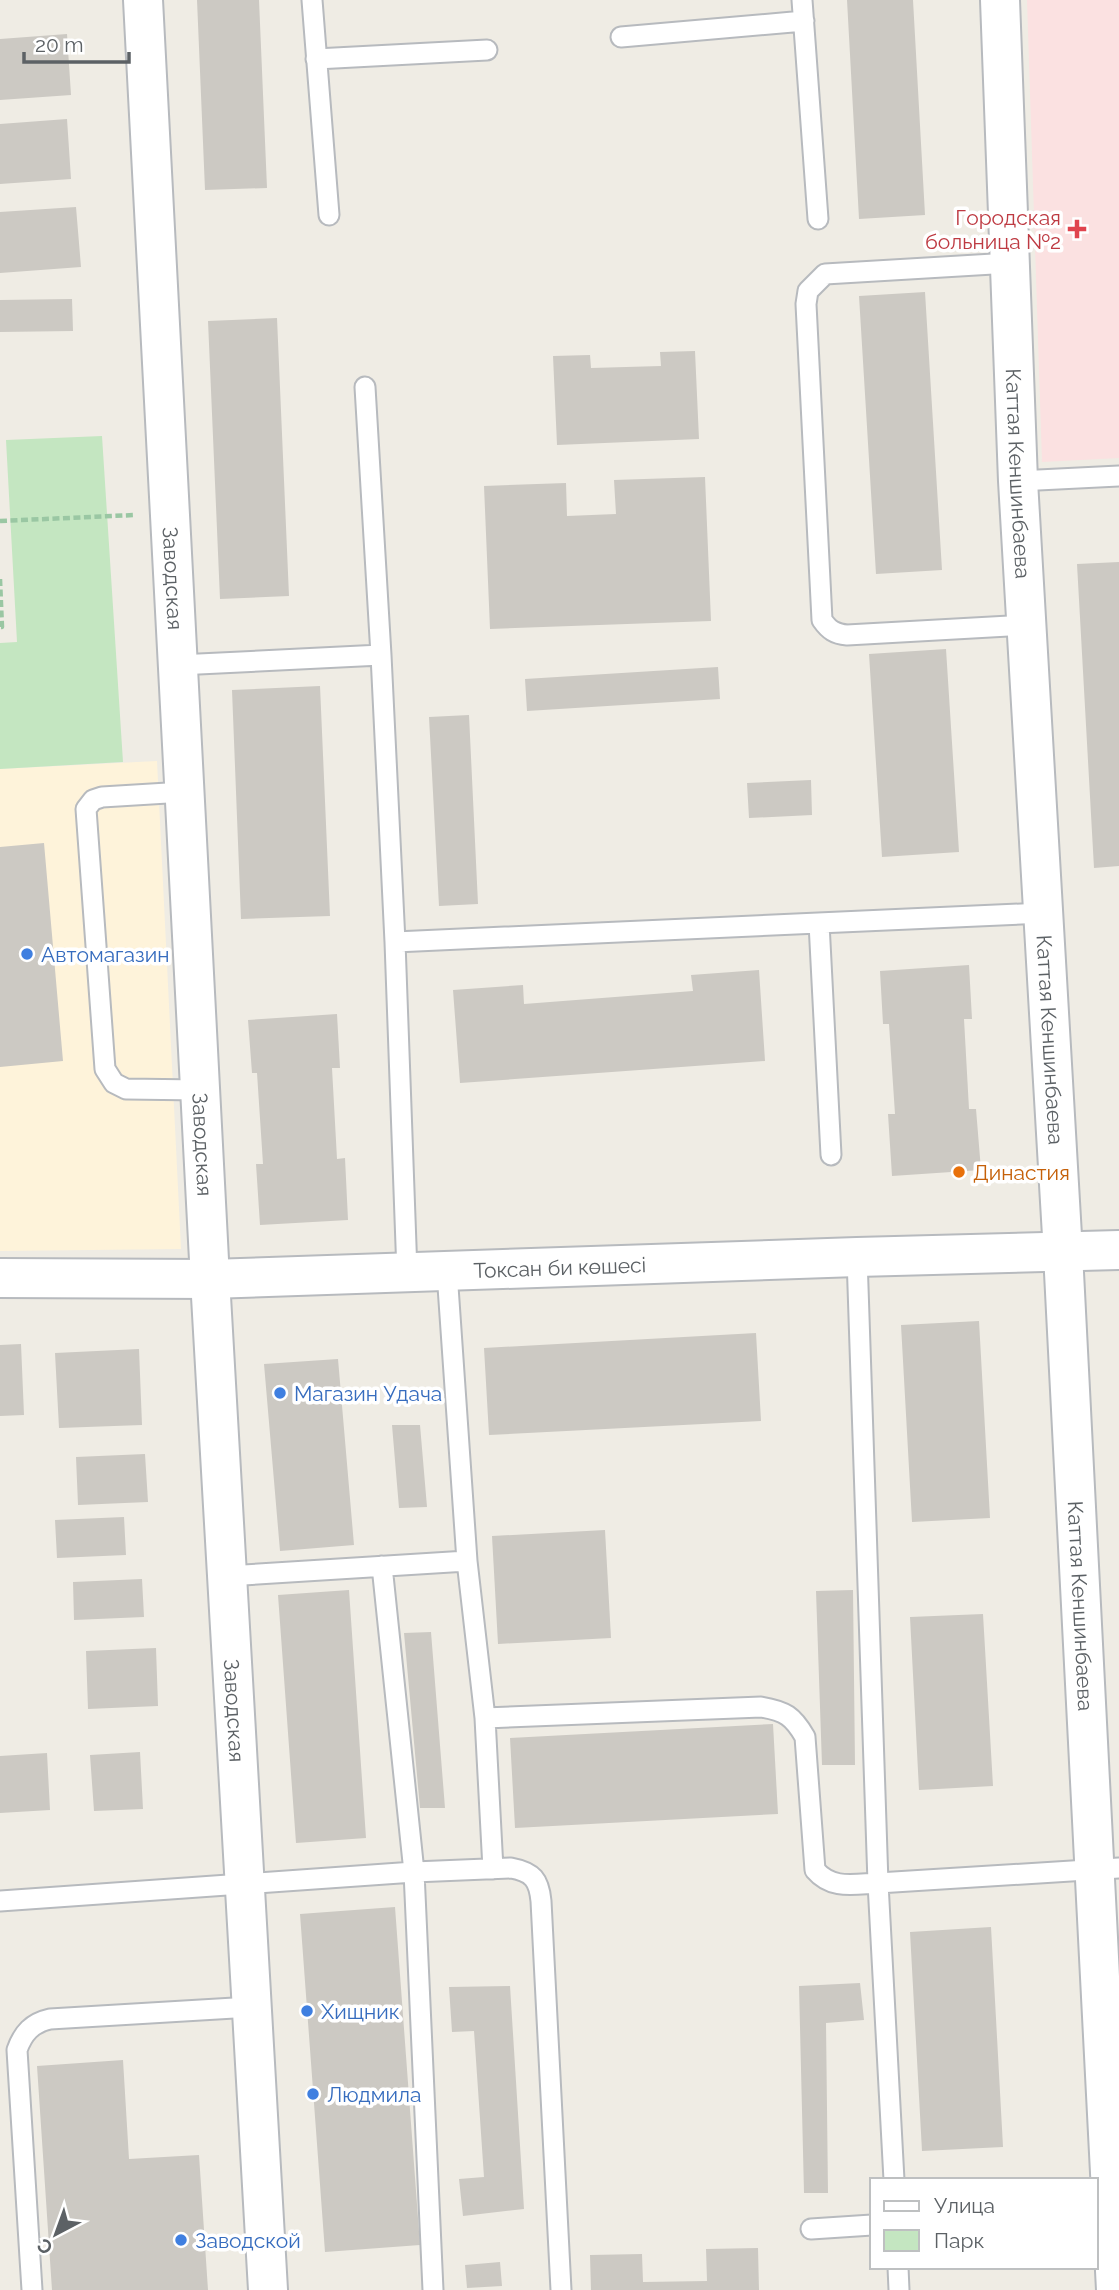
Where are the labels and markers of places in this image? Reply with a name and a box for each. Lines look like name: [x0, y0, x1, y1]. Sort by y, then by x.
place label: Городская больница №2: [925, 205, 1061, 254]
marker: Городская больница №2: [1067, 219, 1087, 239]
place label: Автомагазин: [41, 942, 169, 967]
marker: Автомагазин: [19, 946, 35, 962]
place label: Династия: [973, 1160, 1070, 1185]
marker: Династия: [951, 1164, 967, 1180]
place label: Магазин Удача: [294, 1381, 442, 1406]
marker: Магазин Удача: [272, 1385, 288, 1401]
place label: Хищник: [321, 1999, 400, 2024]
marker: Хищник: [299, 2003, 315, 2019]
place label: Людмила: [327, 2082, 421, 2107]
marker: Людмила: [305, 2086, 321, 2102]
place label: Заводской: [195, 2228, 301, 2253]
marker: Заводской: [173, 2232, 189, 2248]

